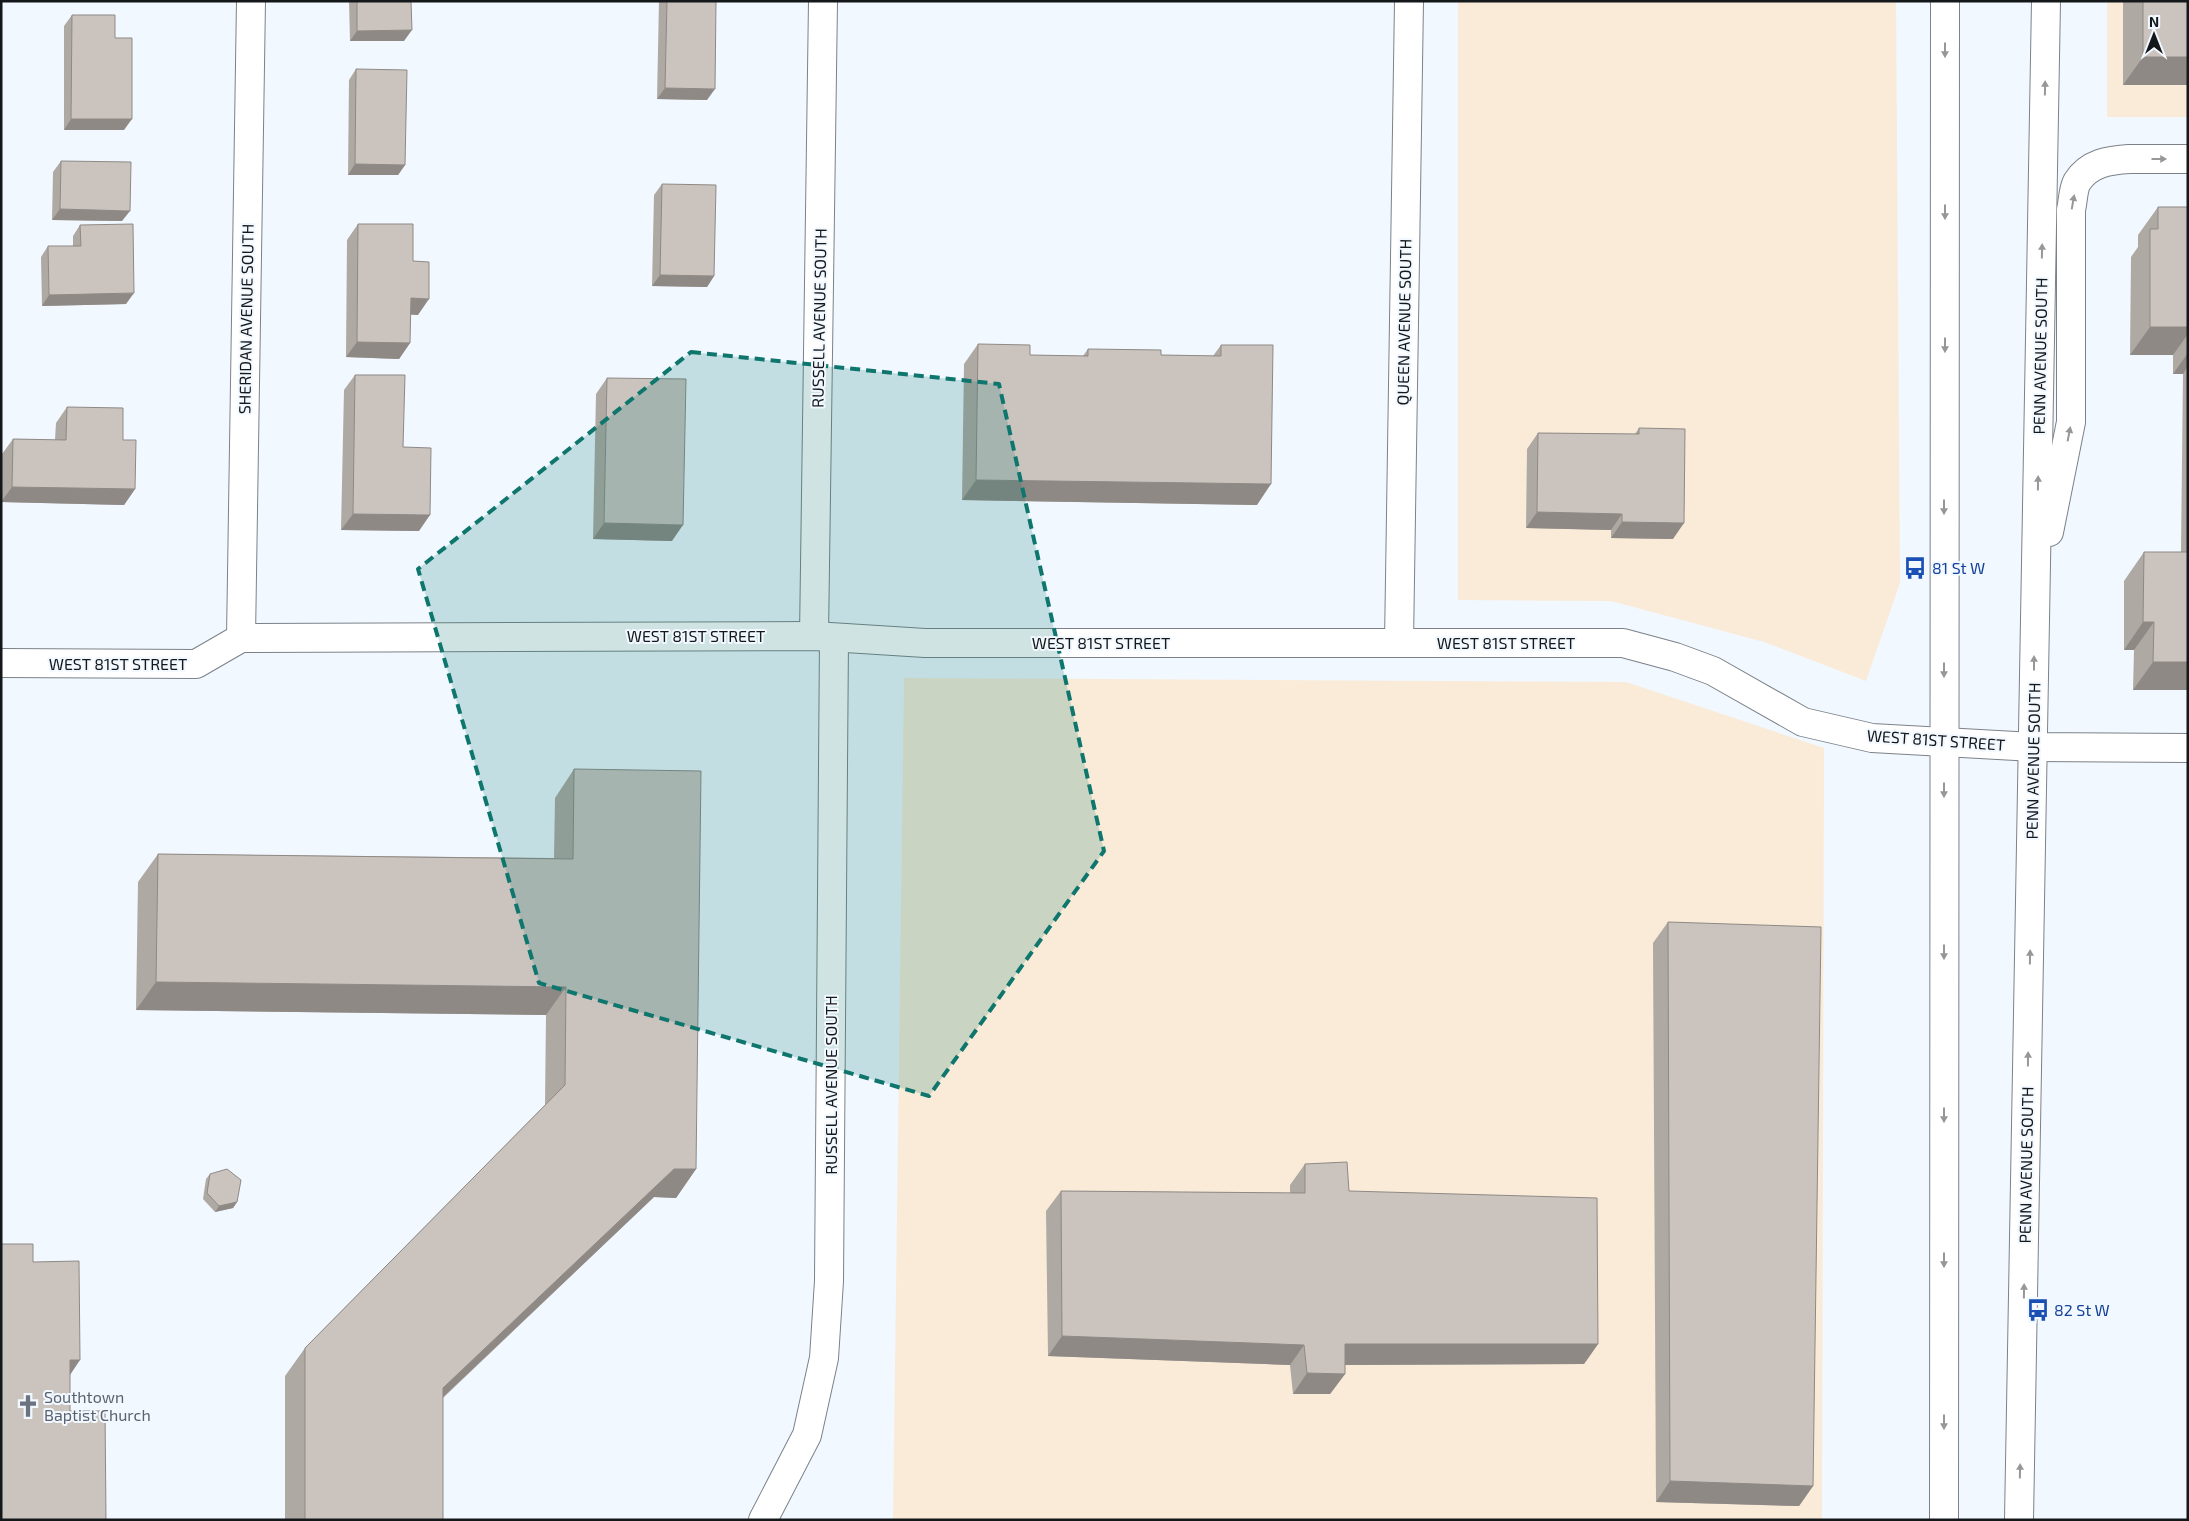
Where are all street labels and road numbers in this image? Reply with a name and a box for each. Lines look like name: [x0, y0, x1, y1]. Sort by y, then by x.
street label: SHERIDAN AVENUE SOUTH: [234, 224, 257, 414]
street label: RUSSELL AVENUE SOUTH: [807, 228, 830, 408]
street label: QUEEN AVENUE SOUTH: [1393, 239, 1415, 405]
street label: PENN AVENUE SOUTH: [2029, 277, 2050, 435]
street label: WEST 81ST STREET: [627, 626, 765, 645]
street label: WEST 81ST STREET: [1032, 633, 1170, 652]
street label: WEST 81ST STREET: [1437, 633, 1575, 652]
street label: WEST 81ST STREET: [49, 654, 187, 673]
street label: PENN AVENUE SOUTH: [2022, 682, 2043, 840]
street label: WEST 81ST STREET: [1866, 725, 2006, 754]
street label: RUSSELL AVENUE SOUTH: [821, 995, 840, 1175]
street label: PENN AVENUE SOUTH: [2015, 1086, 2036, 1244]

